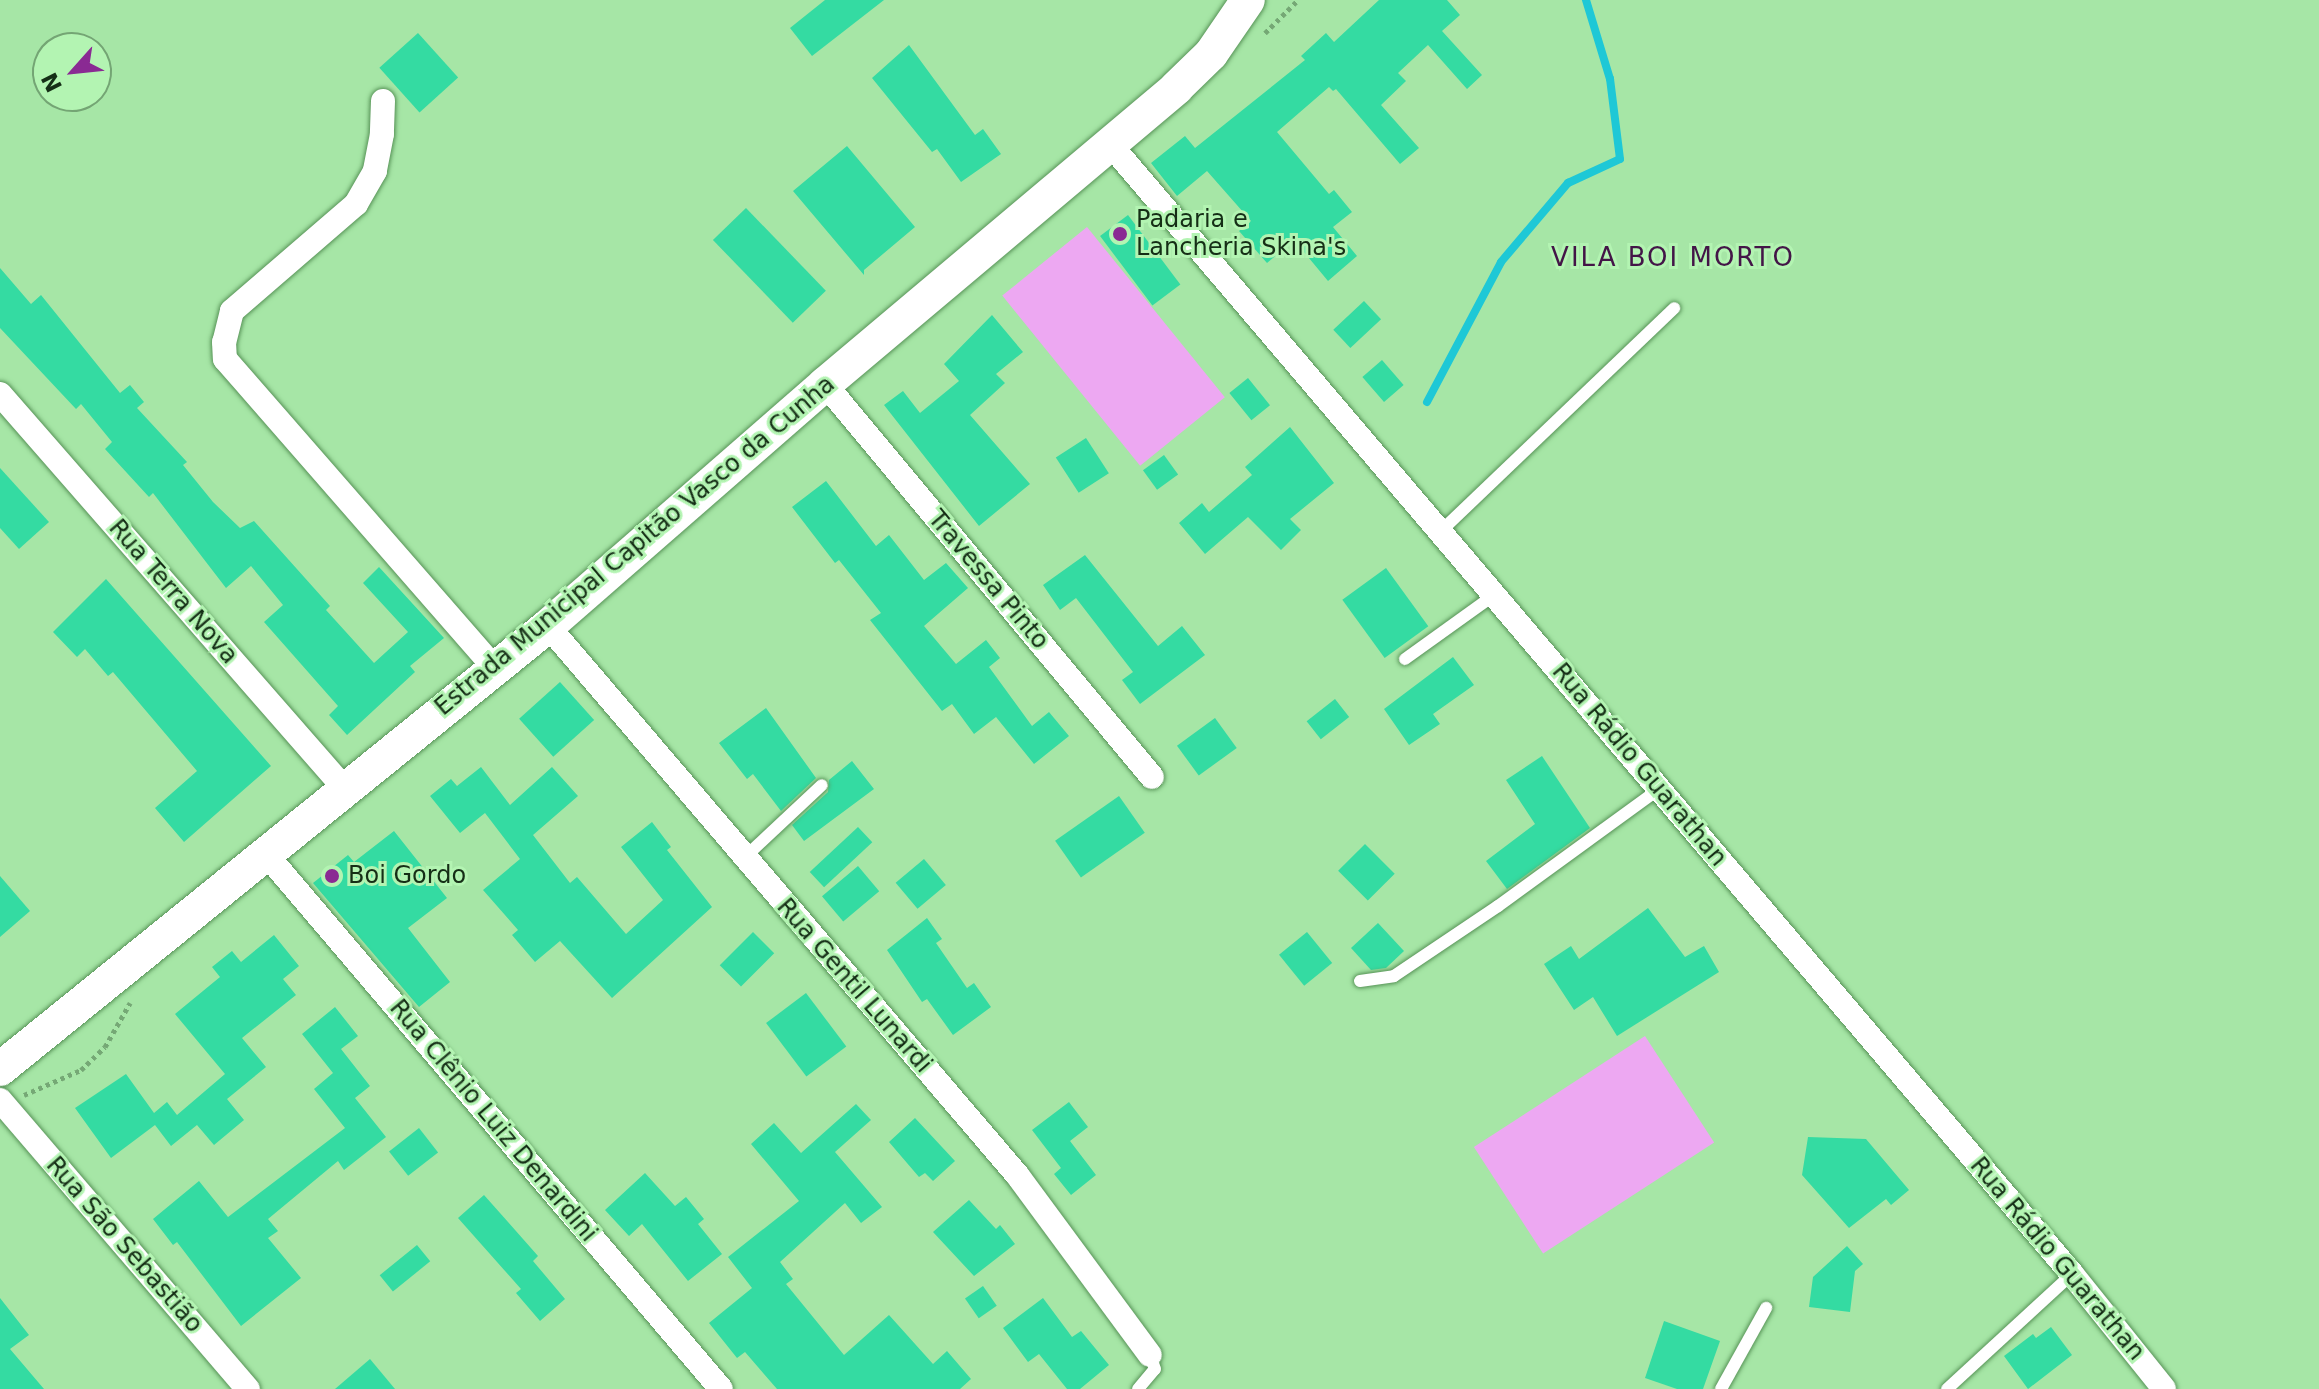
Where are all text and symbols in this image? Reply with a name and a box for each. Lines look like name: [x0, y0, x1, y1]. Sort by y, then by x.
north arrow: [32, 32, 112, 112]
text: N: [37, 68, 67, 96]
place label: Padaria e Lancheria Skina's: [1136, 206, 1346, 262]
marker: Padaria e Lancheria Skina's: [1111, 225, 1129, 243]
district label: VILA BOI MORTO: [1551, 242, 1795, 274]
street label: Estrada Municipal Capitão Vasco da Cunha: [429, 370, 841, 722]
street label: Travessa Pinto: [922, 505, 1054, 655]
street label: Rua Terra Nova: [103, 514, 243, 670]
street label: Rua Rádio Guarathan: [1546, 658, 1732, 872]
place label: Boi Gordo: [348, 862, 466, 890]
marker: Boi Gordo: [323, 867, 341, 885]
street label: Rua Gentil Lunardi: [770, 893, 938, 1079]
street label: Rua Clênio Luiz Denardini: [383, 994, 603, 1248]
street label: Rua São Sebastião: [40, 1151, 208, 1339]
street label: Rua Rádio Guarathan: [1964, 1152, 2150, 1366]

